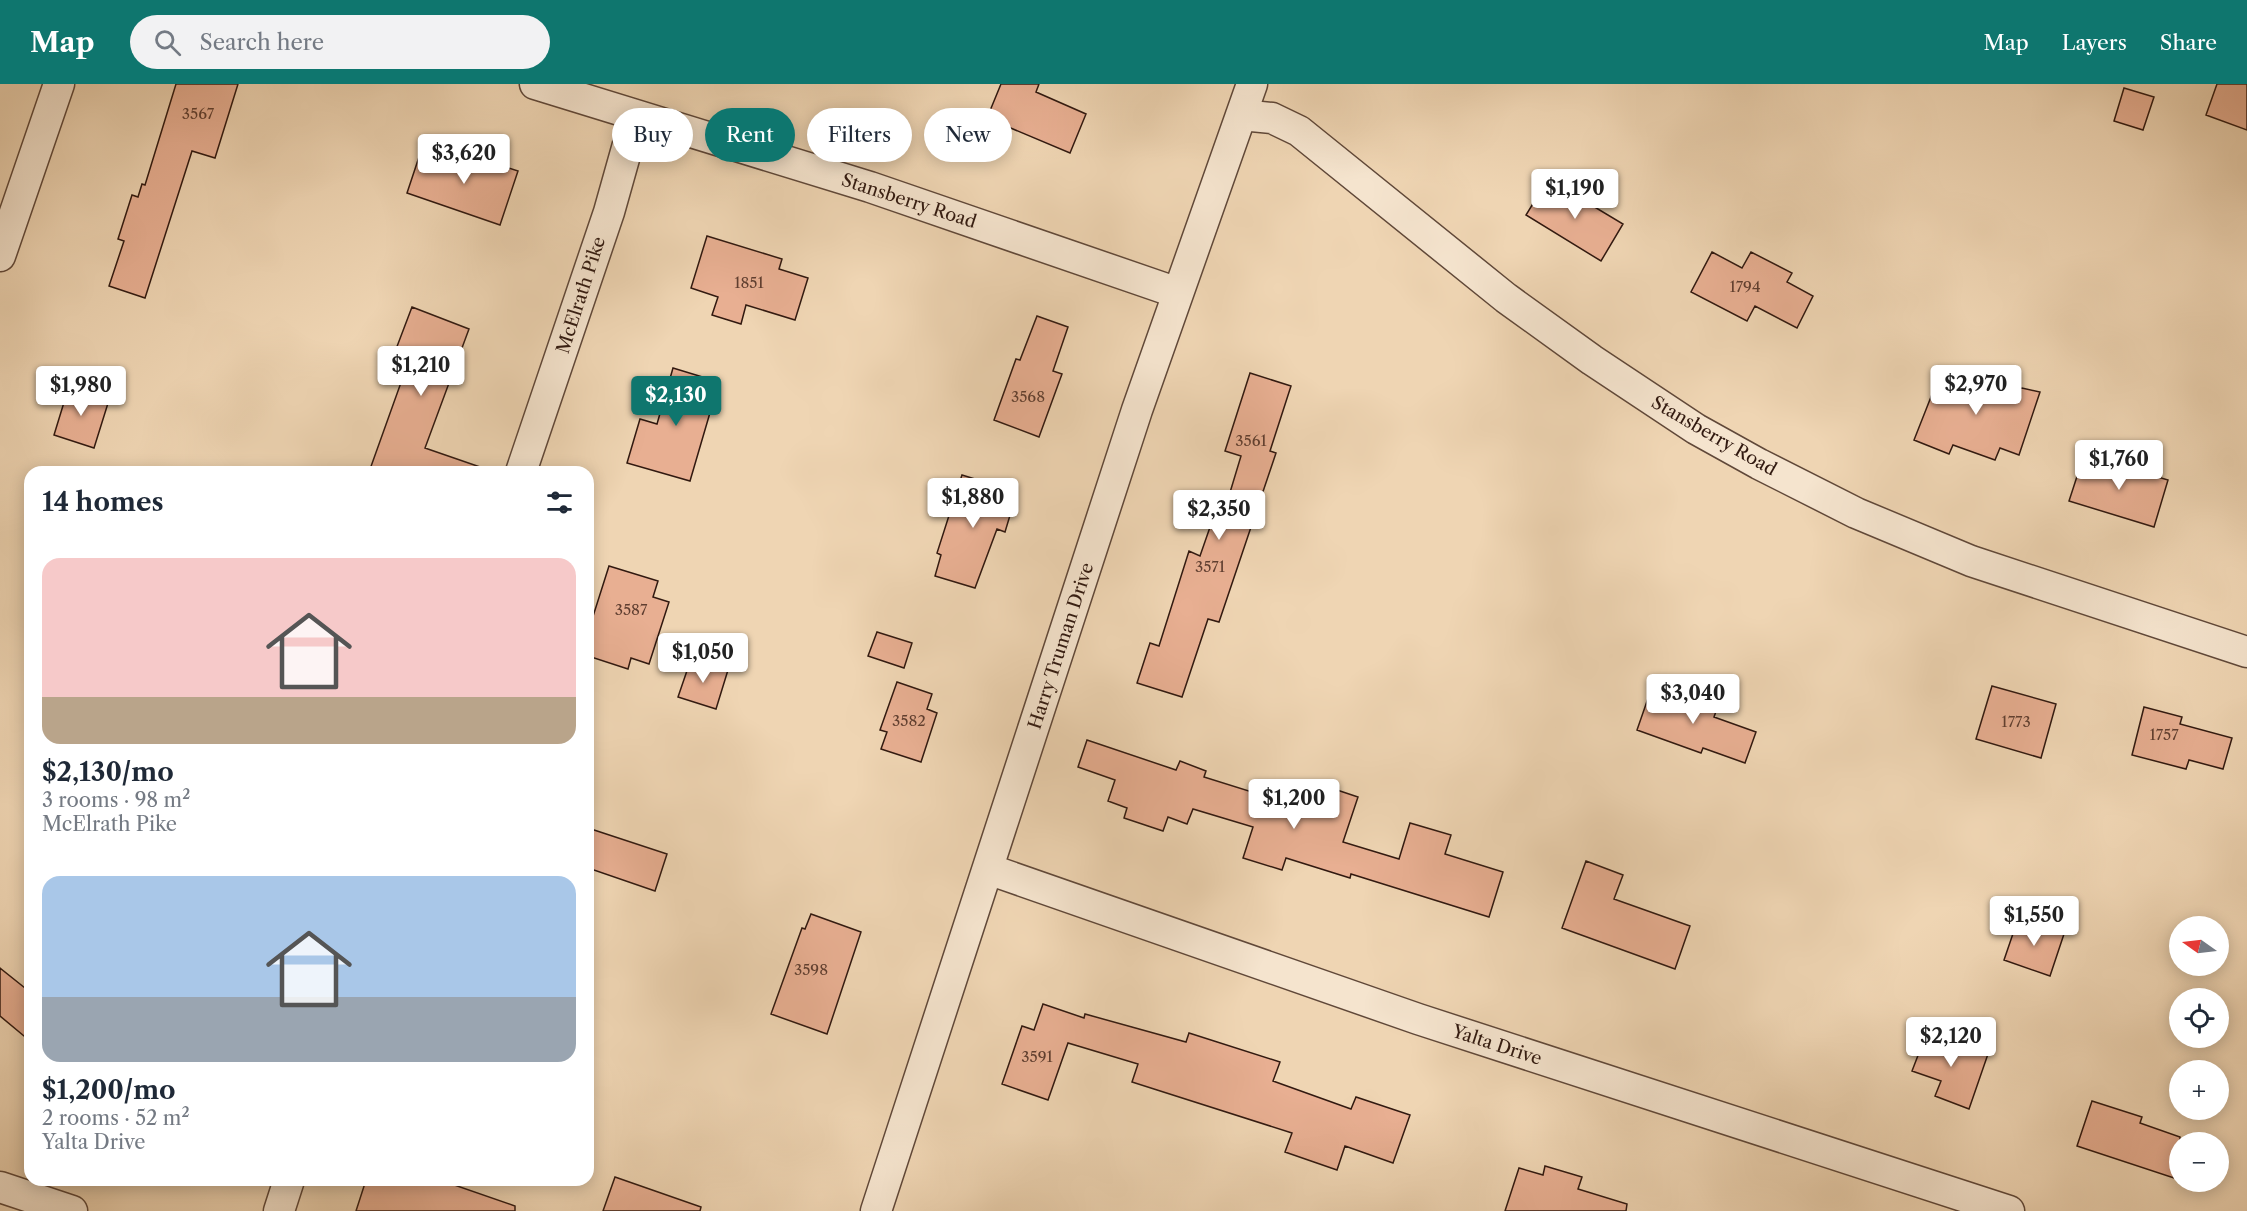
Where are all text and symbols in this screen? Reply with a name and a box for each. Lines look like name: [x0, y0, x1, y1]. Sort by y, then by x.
search box: [130, 15, 550, 69]
text: Map: [30, 25, 94, 59]
icon: search: [151, 26, 184, 59]
text: Search here: [199, 29, 324, 56]
text: Map: [1984, 30, 2029, 55]
text: Layers: [2062, 30, 2127, 55]
text: Share: [2160, 30, 2217, 55]
house number: 3567: [182, 104, 215, 123]
chip: Buy: [612, 108, 693, 162]
chip: Rent: [705, 108, 795, 162]
chip: Filters: [807, 108, 912, 162]
chip: New: [924, 108, 1012, 162]
pin: $3,620: [415, 134, 513, 185]
text: $3,620: [432, 141, 496, 165]
street label: Stansberry Road: [839, 169, 979, 233]
pin: $1,190: [1526, 169, 1624, 220]
text: $1,190: [1545, 176, 1605, 200]
street label: McElrath Pike: [552, 234, 610, 356]
house number: 1851: [734, 273, 765, 292]
house number: 1794: [1729, 277, 1761, 296]
pin: $1,210: [372, 346, 470, 397]
text: $1,210: [391, 353, 451, 377]
pin: $2,970: [1927, 365, 2025, 416]
pin: $1,980: [32, 366, 130, 417]
text: $2,970: [1944, 372, 2008, 396]
text: $1,980: [50, 373, 112, 397]
pin: $2,130: [627, 376, 725, 427]
text: $2,130: [645, 383, 707, 407]
house number: 3568: [1011, 387, 1045, 406]
street label: Stansberry Road: [1648, 391, 1780, 481]
house number: 3561: [1235, 431, 1267, 450]
pin: $1,760: [2070, 440, 2168, 491]
text: $1,760: [2089, 447, 2149, 471]
pin: $1,880: [924, 478, 1022, 529]
text: $1,880: [941, 485, 1005, 509]
text: 14 homes: [42, 486, 164, 518]
icon: filters: [543, 486, 576, 519]
pin: $2,350: [1170, 490, 1268, 541]
text: $2,350: [1187, 497, 1251, 521]
house number: 3571: [1195, 557, 1226, 576]
street label: Harry Truman Drive: [1024, 560, 1098, 732]
icon: home: [255, 597, 363, 705]
house number: 3587: [615, 600, 648, 619]
pin: $1,050: [654, 633, 752, 684]
text: $1,050: [672, 640, 734, 664]
pin: $3,040: [1644, 674, 1742, 725]
text: $3,040: [1660, 681, 1726, 705]
house number: 3582: [892, 711, 926, 730]
house number: 1773: [2001, 712, 2031, 731]
house number: 1757: [2149, 725, 2179, 744]
text: $2,130/mo: [42, 756, 174, 788]
pin: $1,200: [1245, 779, 1343, 830]
text: $1,200: [1263, 786, 1325, 810]
text: 3 rooms · 98 m²: [42, 788, 190, 812]
text: McElrath Pike: [42, 812, 177, 836]
pin: $1,550: [1985, 896, 2083, 947]
text: $1,550: [2004, 903, 2064, 927]
icon: home: [255, 915, 363, 1023]
north arrow: [2169, 916, 2229, 976]
map controls: [2169, 916, 2229, 1192]
house number: 3598: [794, 960, 828, 979]
button: locate: [2169, 988, 2229, 1048]
pin: $2,120: [1902, 1017, 2000, 1068]
street label: Yalta Drive: [1448, 1020, 1545, 1070]
text: $2,120: [1920, 1024, 1982, 1048]
house number: 3591: [1021, 1047, 1053, 1066]
button: +: [2169, 1060, 2229, 1120]
text: $1,200/mo: [42, 1074, 176, 1106]
text: 2 rooms · 52 m²: [42, 1106, 190, 1130]
text: Yalta Drive: [42, 1130, 145, 1154]
button: −: [2169, 1132, 2229, 1192]

